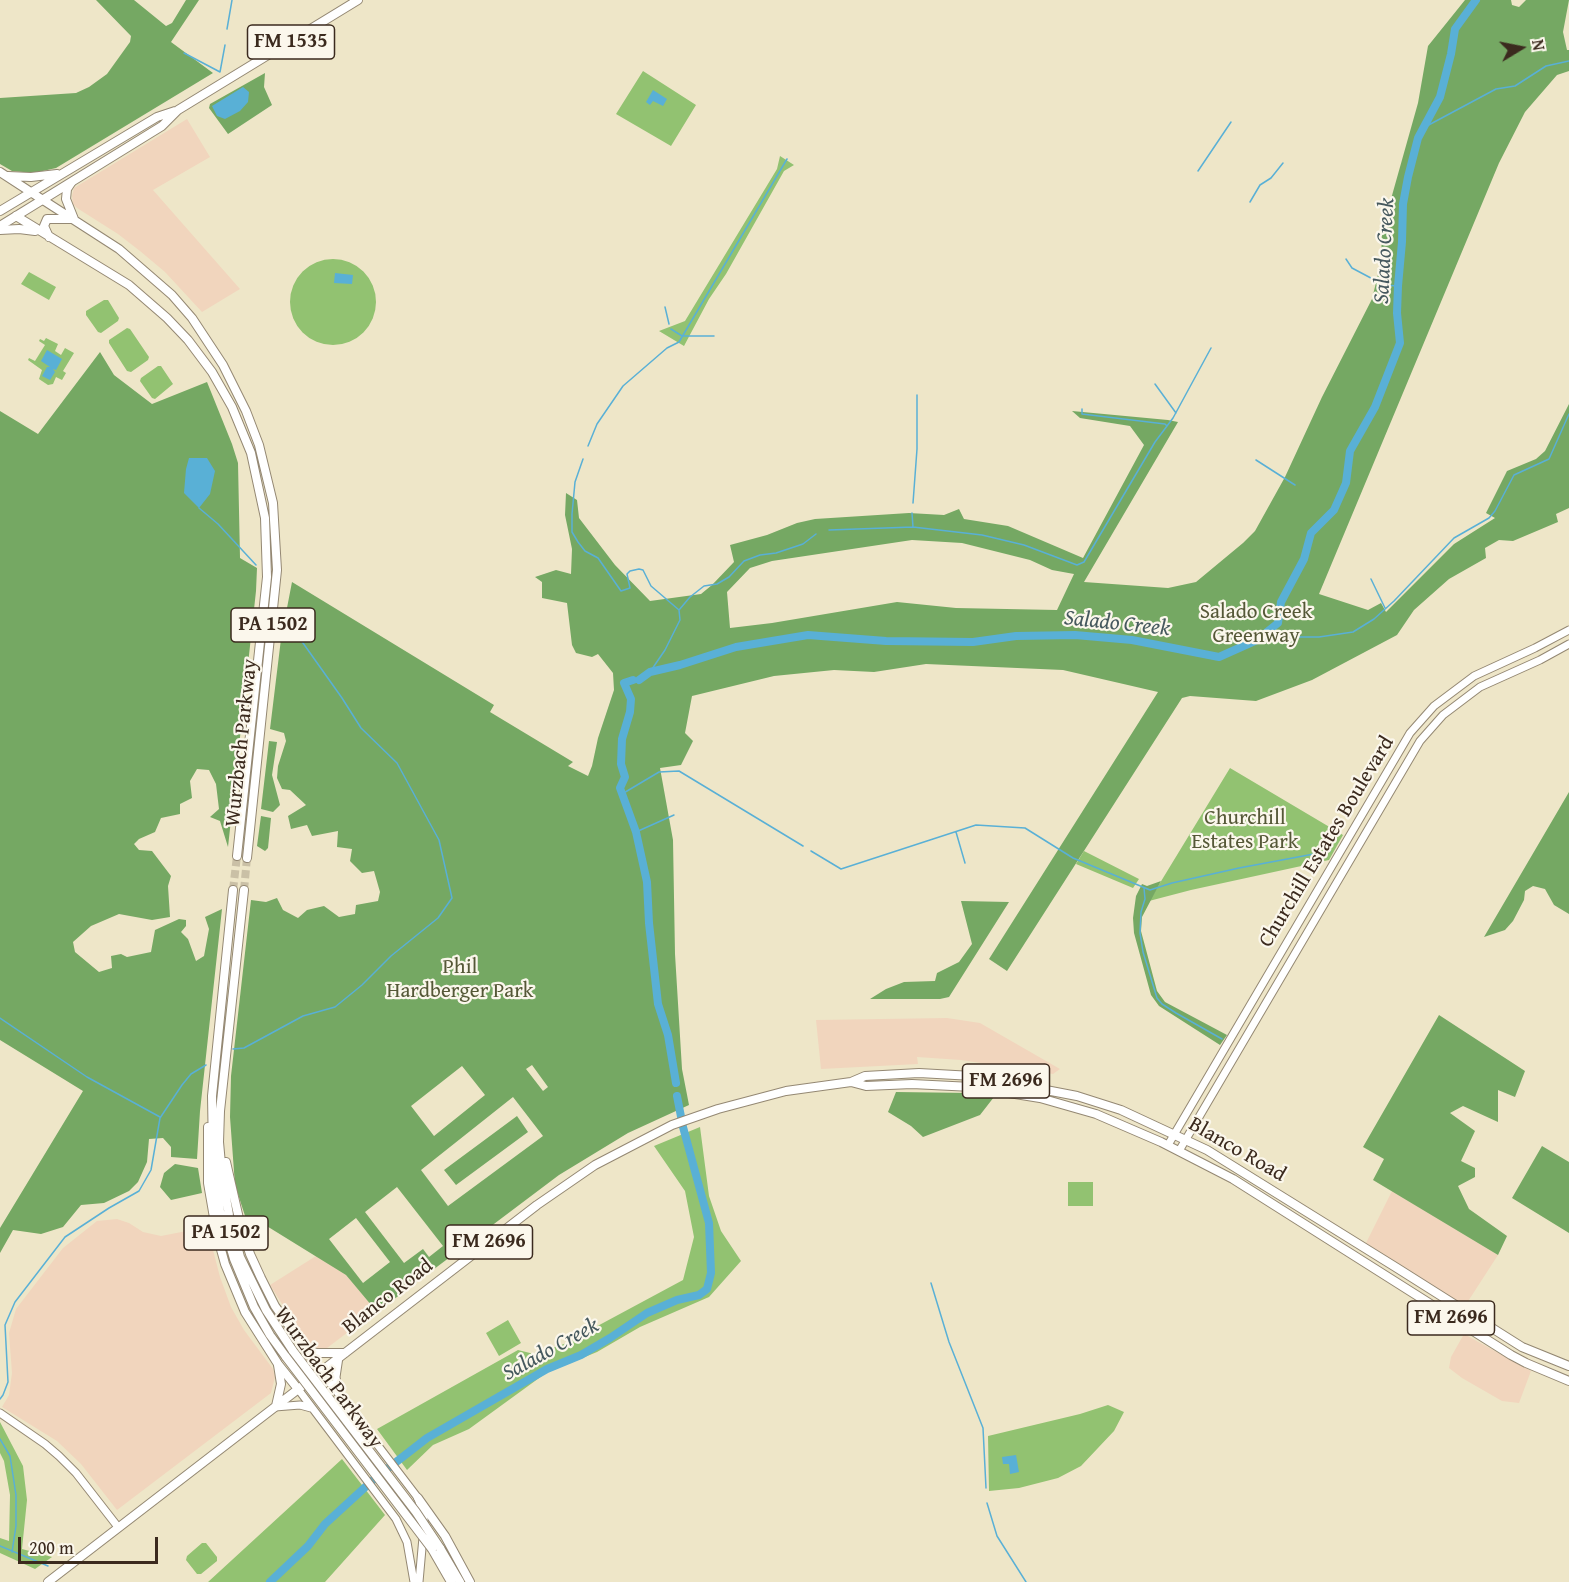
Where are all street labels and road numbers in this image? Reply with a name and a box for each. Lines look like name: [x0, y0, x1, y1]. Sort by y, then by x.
road number: FM 1535: [248, 25, 334, 59]
road number: PA 1502: [231, 608, 315, 642]
street label: Wurzbach Parkway: [221, 658, 263, 828]
street label: Churchill Estates Boulevard: [1254, 732, 1400, 952]
road number: FM 2696: [962, 1064, 1050, 1098]
street label: Blanco Road: [1184, 1112, 1290, 1188]
road number: PA 1502: [184, 1216, 268, 1250]
road number: FM 2696: [446, 1225, 532, 1259]
street label: Blanco Road: [338, 1254, 438, 1340]
road number: FM 2696: [1408, 1301, 1494, 1335]
street label: Wurzbach Parkway: [268, 1302, 388, 1454]

